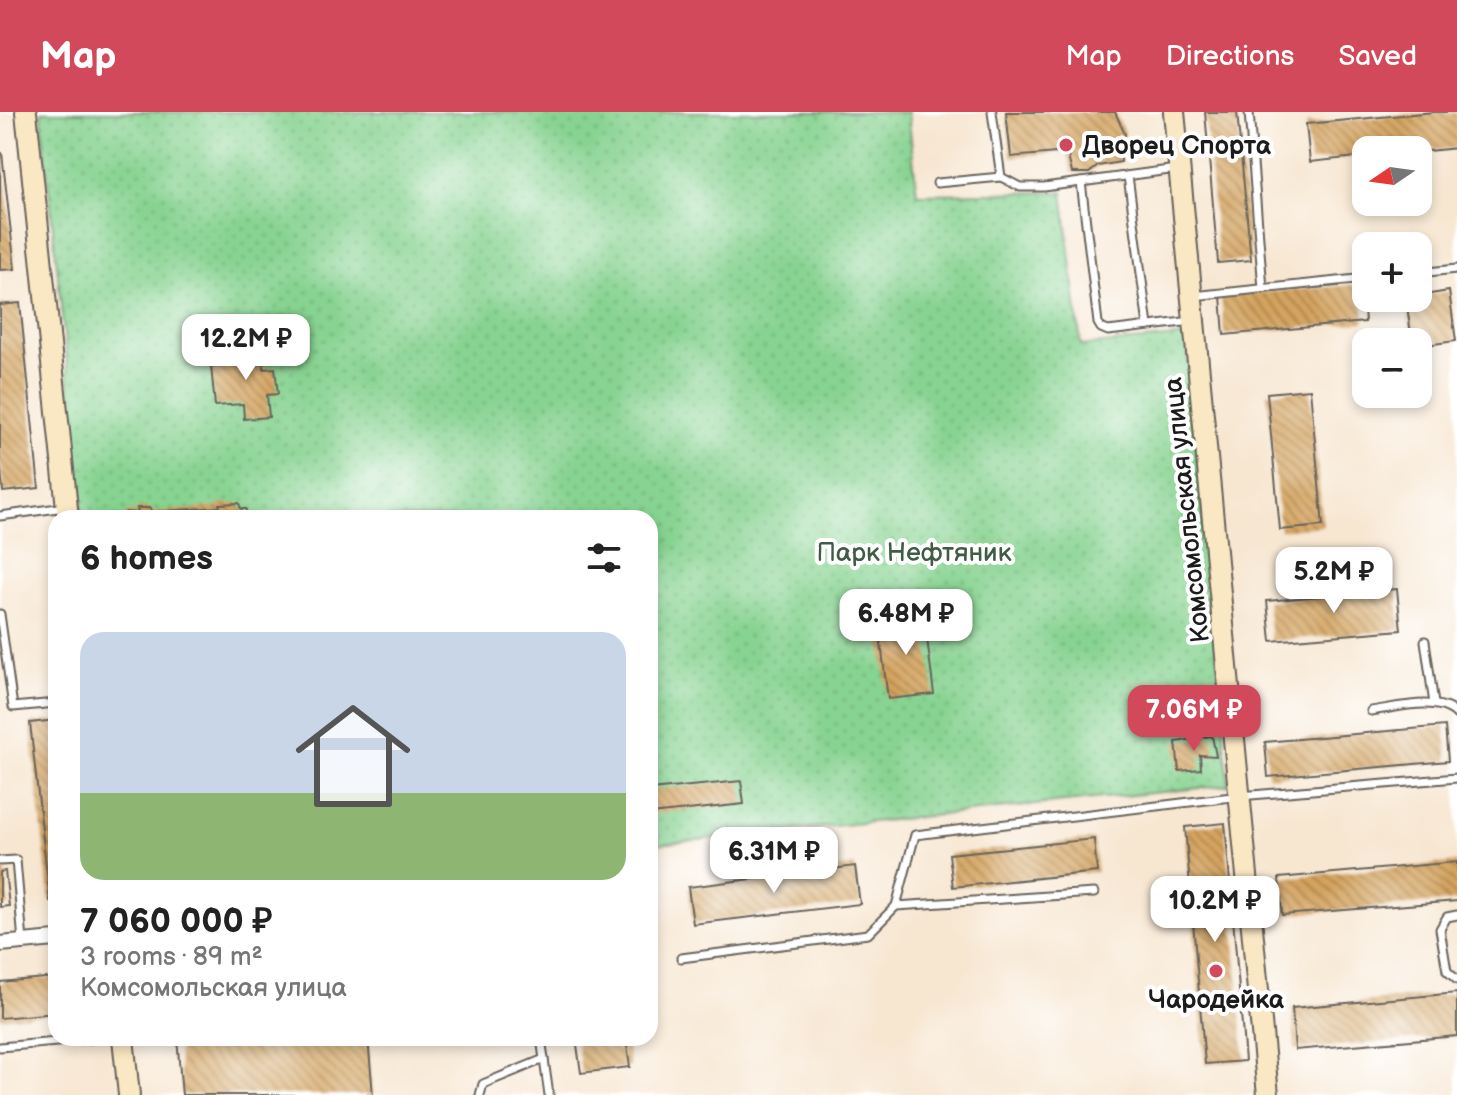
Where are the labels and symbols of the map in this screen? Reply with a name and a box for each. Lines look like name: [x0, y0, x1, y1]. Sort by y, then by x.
place label: Дворец Спорта: [1082, 131, 1272, 162]
marker: Дворец Спорта: [1057, 136, 1075, 154]
north arrow: [1352, 136, 1432, 216]
pin: 12.2M ₽: [172, 314, 320, 382]
street label: Комсомольская улица: [1158, 376, 1217, 644]
park label: Парк Нефтяник: [817, 538, 1012, 569]
pin: 5.2M ₽: [1269, 547, 1399, 615]
pin: 6.48M ₽: [832, 589, 980, 657]
pin: 7.06M ₽: [1120, 685, 1268, 753]
pin: 6.31M ₽: [700, 827, 848, 895]
pin: 10.2M ₽: [1141, 876, 1289, 944]
marker: Чародейка: [1207, 962, 1225, 980]
place label: Чародейка: [1148, 985, 1285, 1016]

